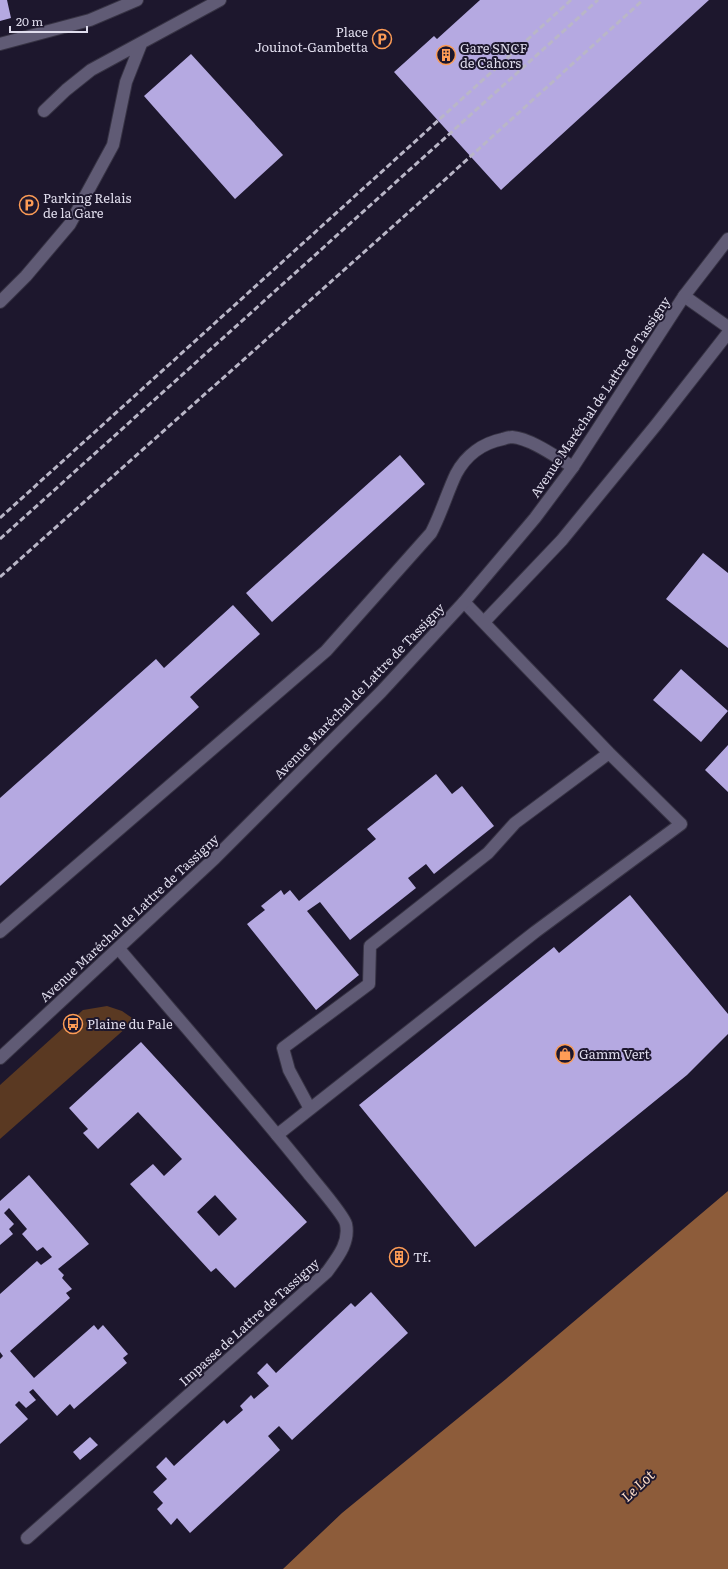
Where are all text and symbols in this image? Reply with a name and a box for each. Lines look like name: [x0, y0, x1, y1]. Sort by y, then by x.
scale bar: [10, 8, 87, 34]
text: 20 m: [16, 12, 43, 30]
place label: Place Jouinot-Gambetta: [255, 22, 368, 56]
parking icon: Place Jouinot-Gambetta: [371, 28, 393, 50]
place label: Gare SNCF de Cahors: [460, 38, 528, 72]
building icon: Gare SNCF de Cahors: [435, 44, 457, 66]
place label: Parking Relais de la Gare: [43, 188, 132, 222]
parking icon: Parking Relais de la Gare: [18, 194, 40, 216]
street label: Avenue Maréchal de Lattre de Tassigny: [525, 292, 674, 501]
street label: Avenue Maréchal de Lattre de Tassigny: [269, 598, 449, 783]
street label: Avenue Maréchal de Lattre de Tassigny: [35, 829, 223, 1006]
bus stop icon: Plaine du Pale: [62, 1013, 84, 1035]
place label: Plaine du Pale: [87, 1014, 173, 1033]
shop icon: Gamm Vert: [554, 1043, 576, 1065]
place label: Gamm Vert: [579, 1044, 650, 1063]
building icon: Tf.: [388, 1246, 410, 1268]
place label: Tf.: [413, 1247, 432, 1266]
street label: Impasse de Lattre de Tassigny: [174, 1253, 323, 1390]
water label: Le Lot: [616, 1465, 659, 1506]

